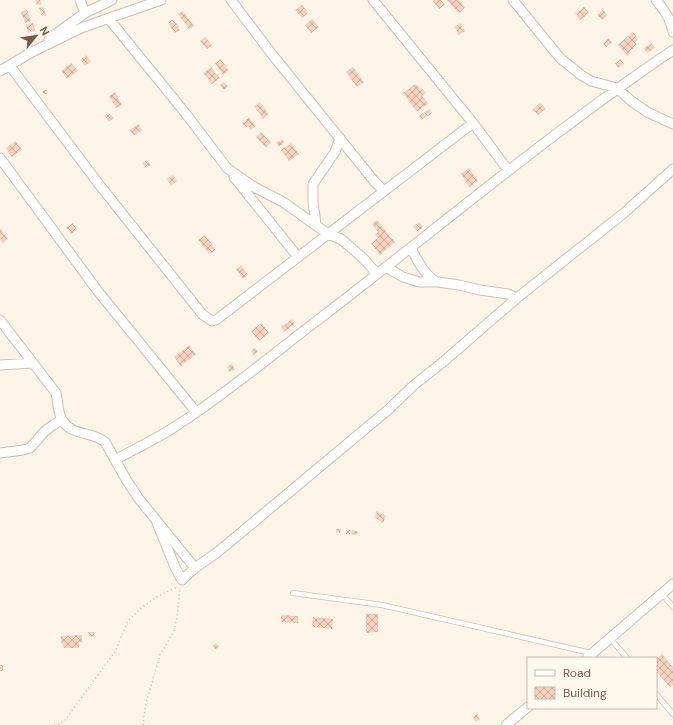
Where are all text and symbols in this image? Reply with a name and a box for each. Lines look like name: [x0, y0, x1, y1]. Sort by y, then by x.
north arrow: [16, 16, 56, 56]
text: N: [37, 24, 53, 38]
legend: [527, 657, 657, 709]
text: Road: [563, 665, 591, 681]
text: Building: [563, 685, 607, 701]

